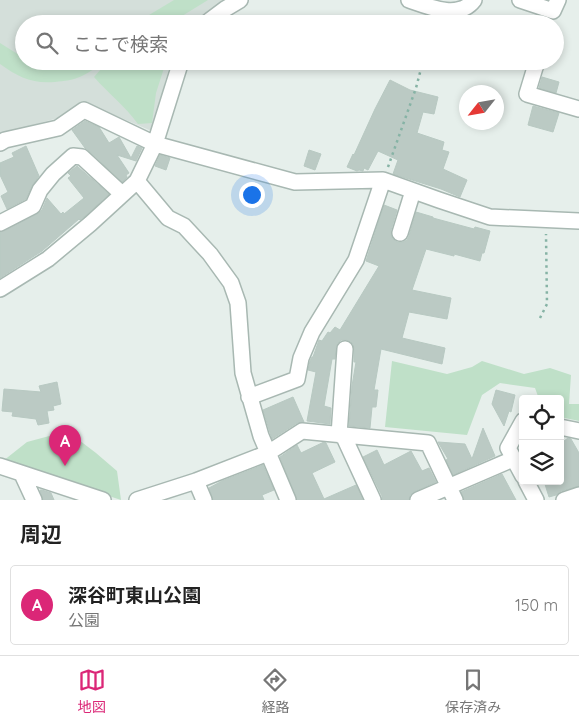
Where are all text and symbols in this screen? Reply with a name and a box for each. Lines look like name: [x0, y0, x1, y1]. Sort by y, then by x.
search box: [15, 15, 564, 70]
icon: search: [33, 29, 61, 57]
text: ここで検索: [73, 32, 168, 56]
north arrow: [459, 85, 504, 130]
your location: [239, 182, 265, 208]
map controls: [519, 395, 564, 485]
button: locate: [519, 395, 564, 440]
pin: A: [49, 425, 81, 466]
button: layers: [519, 440, 564, 485]
text: 周辺: [20, 521, 62, 547]
text: 深谷町東山公園: [68, 583, 201, 607]
text: A: [32, 595, 42, 615]
text: 150 m: [515, 595, 558, 615]
text: 公園: [68, 610, 100, 630]
tab: 地図: [78, 666, 106, 716]
tab: 経路: [261, 666, 289, 716]
tab: 保存済み: [445, 666, 501, 716]

